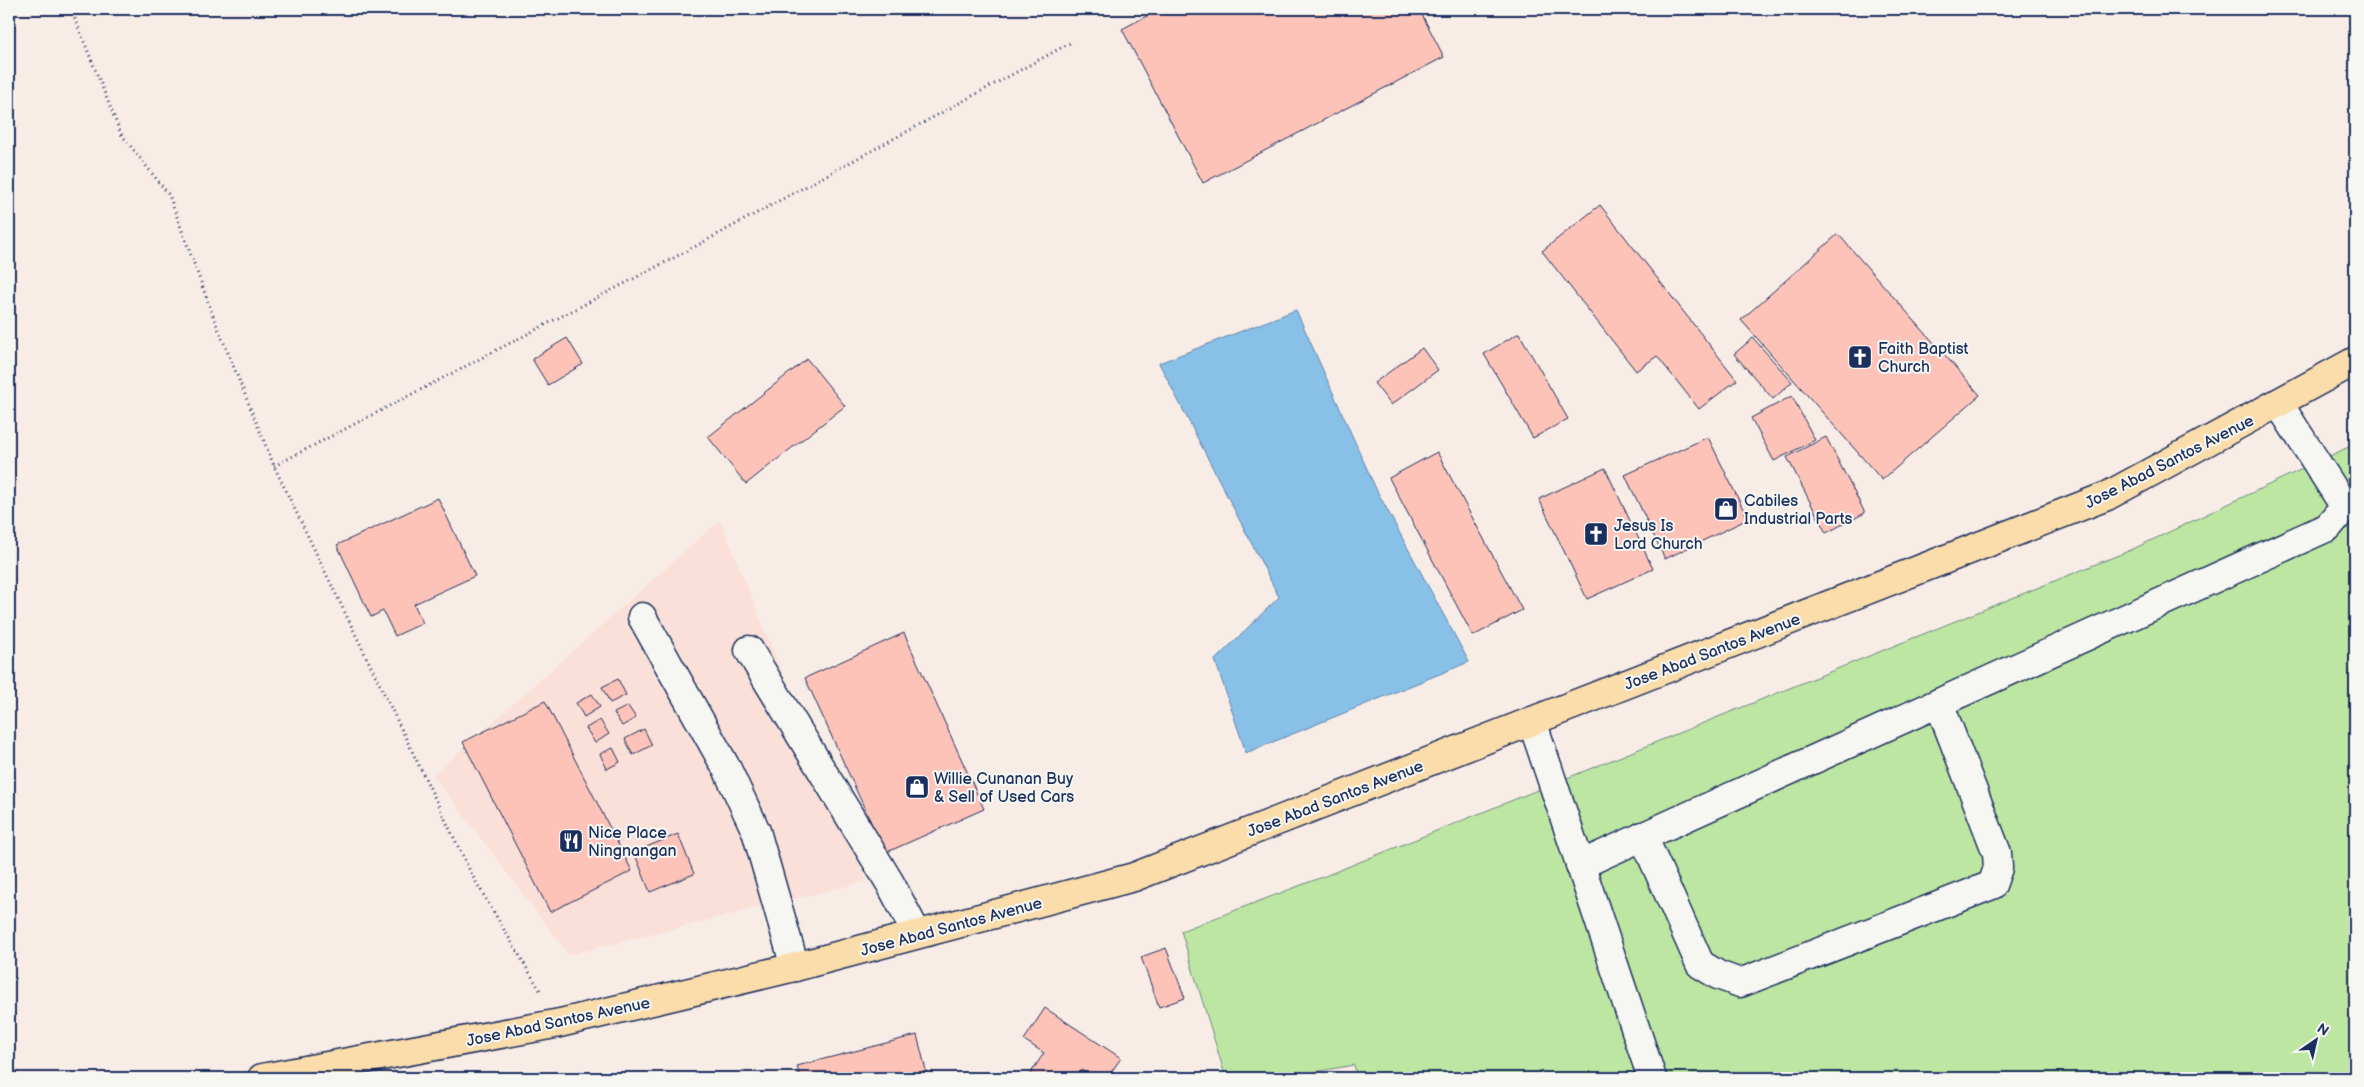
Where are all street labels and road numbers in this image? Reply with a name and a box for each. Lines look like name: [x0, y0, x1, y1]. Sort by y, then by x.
street label: Jose Abad Santos Avenue: [2082, 411, 2258, 513]
street label: Jose Abad Santos Avenue: [1622, 610, 1804, 695]
street label: Jose Abad Santos Avenue: [1245, 757, 1427, 842]
street label: Jose Abad Santos Avenue: [859, 894, 1045, 961]
street label: Jose Abad Santos Avenue: [465, 994, 652, 1051]

